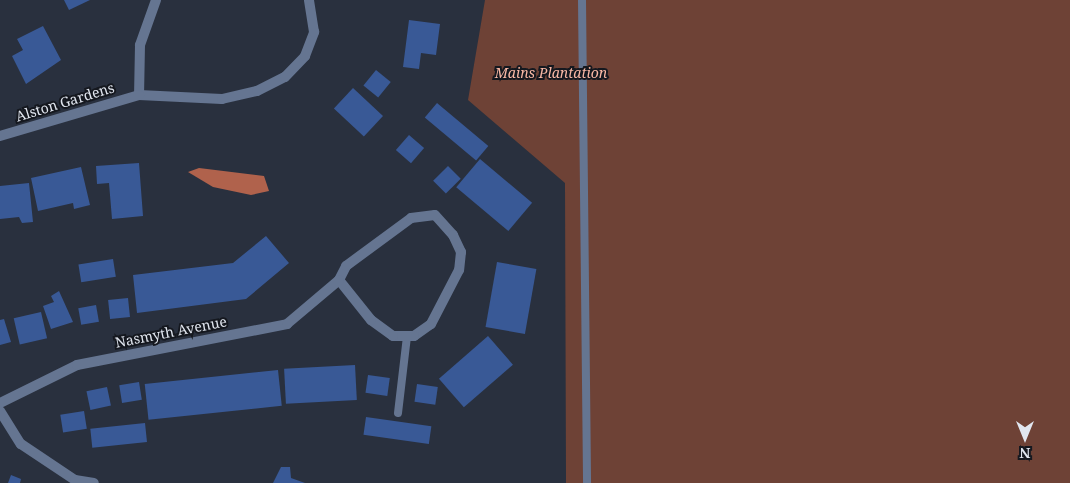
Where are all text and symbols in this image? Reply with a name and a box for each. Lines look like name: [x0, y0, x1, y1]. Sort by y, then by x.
park label: Mains Plantation: [495, 65, 607, 81]
street label: Alston Gardens: [14, 79, 116, 125]
street label: Nasmyth Avenue: [114, 313, 228, 351]
north arrow: [1000, 413, 1050, 463]
text: N: [1019, 444, 1031, 463]

